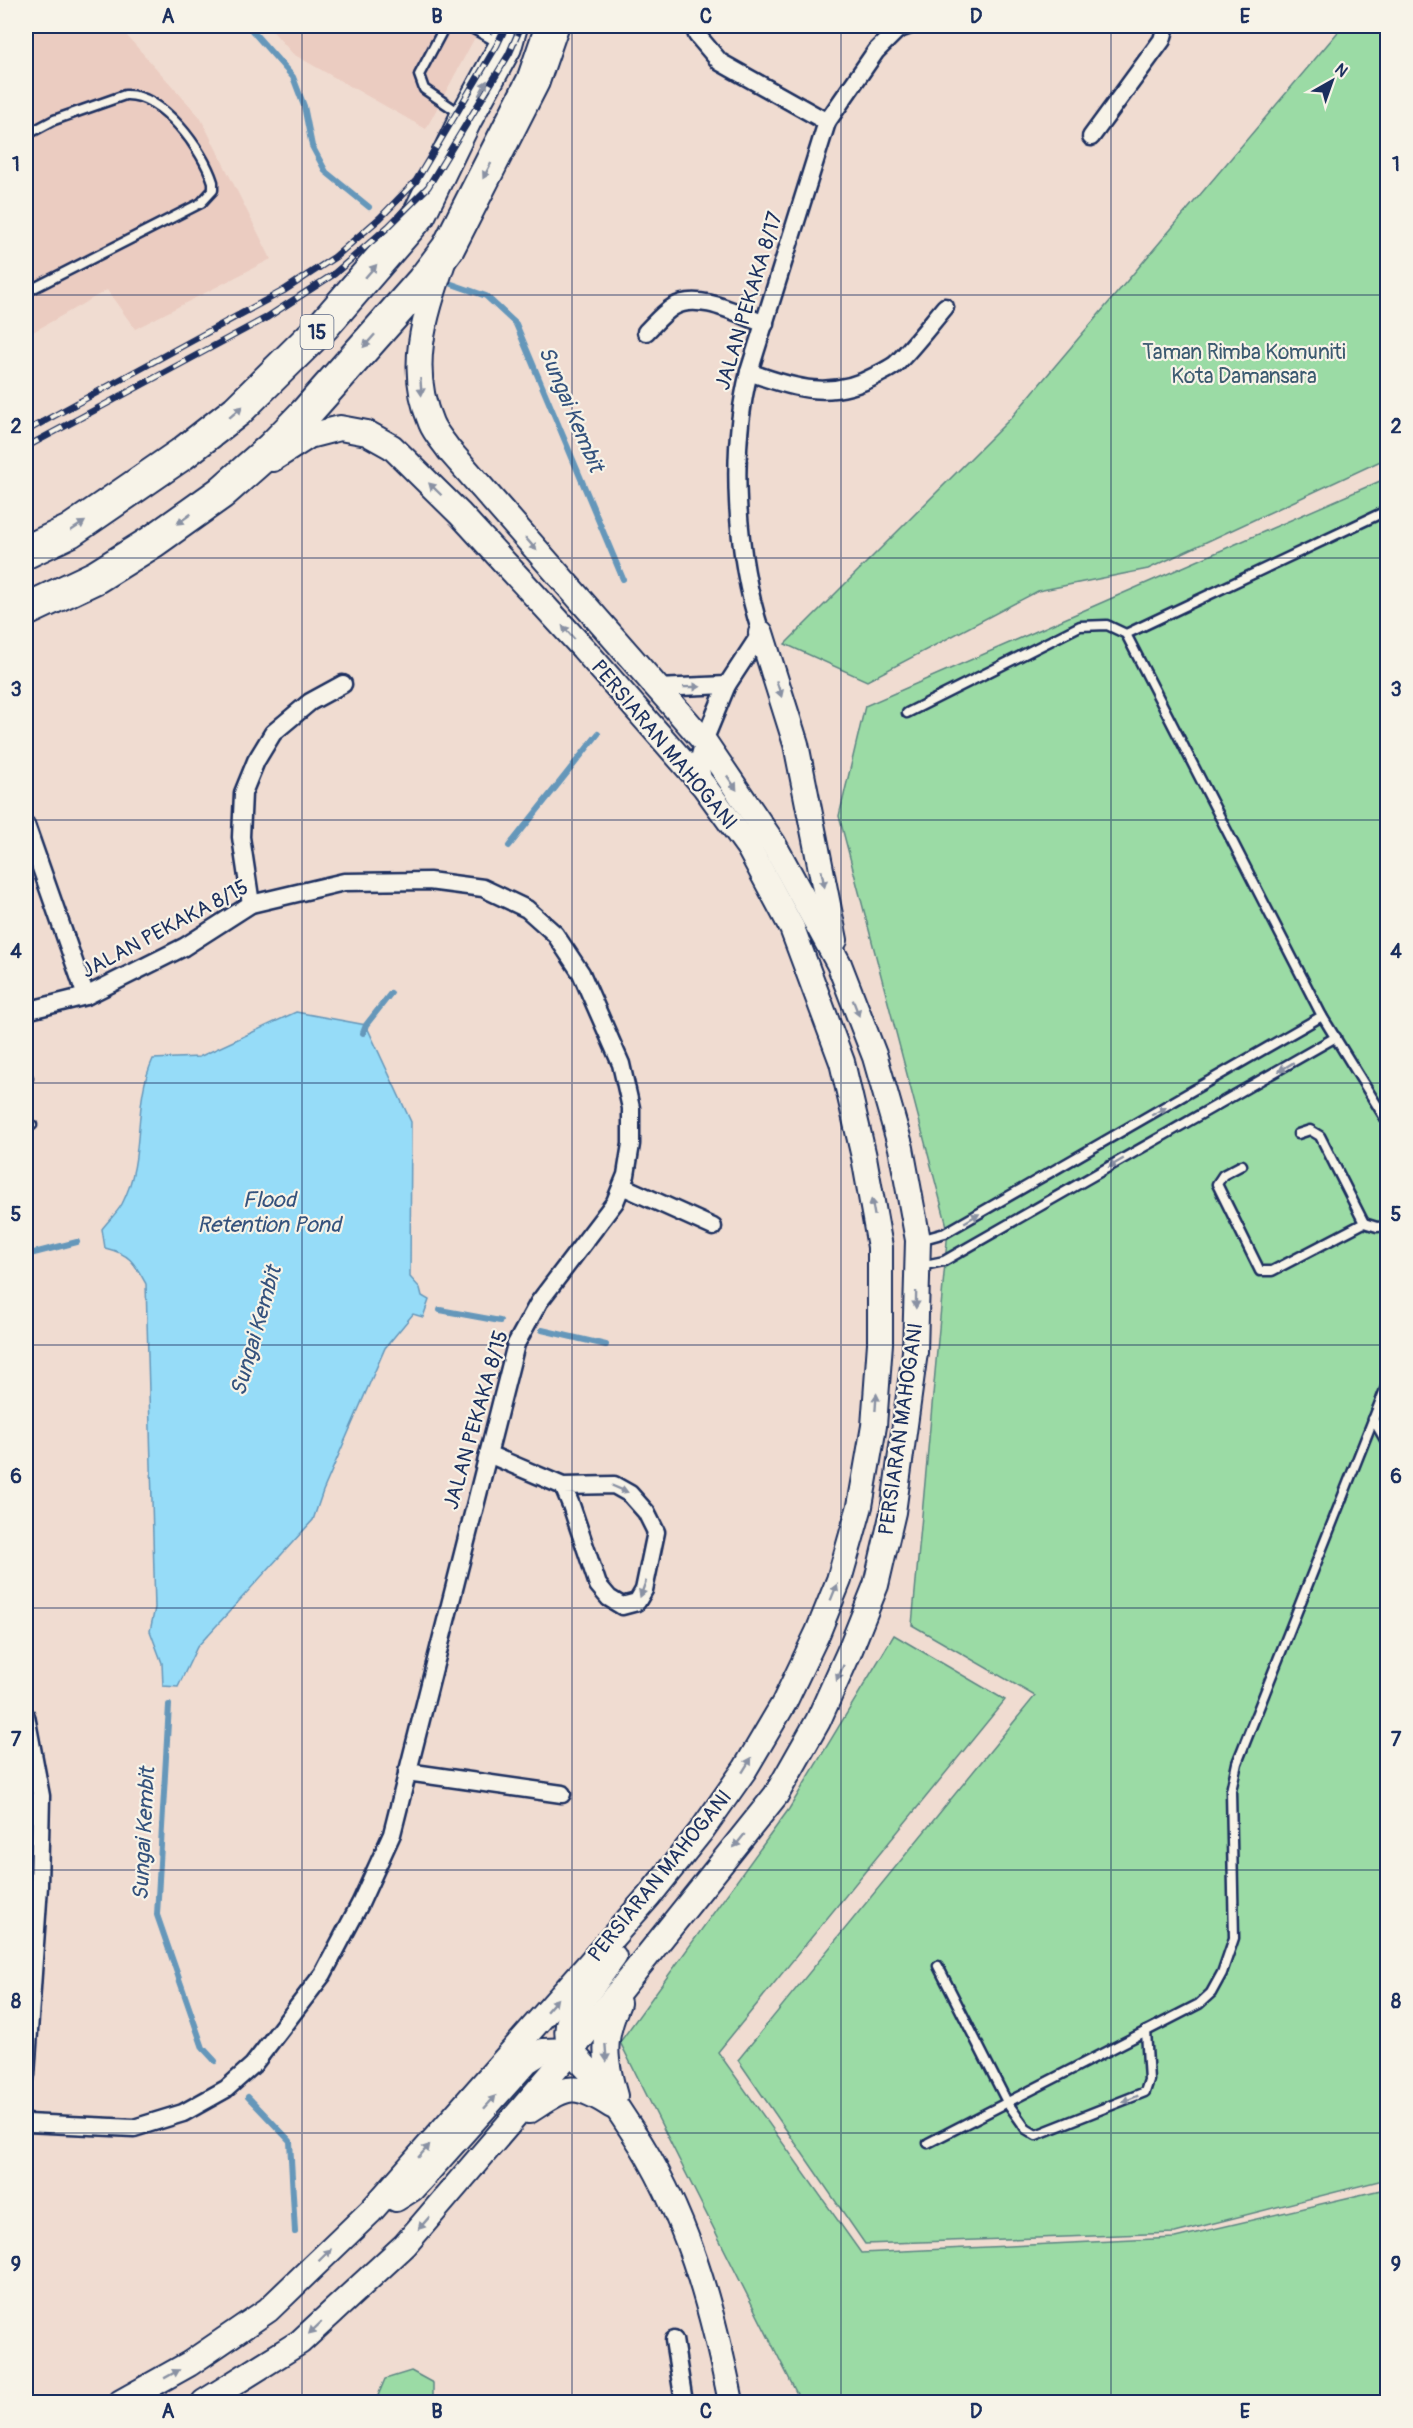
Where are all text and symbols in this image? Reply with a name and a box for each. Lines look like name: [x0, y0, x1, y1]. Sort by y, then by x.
text: A: [162, 4, 175, 29]
text: B: [431, 4, 443, 29]
text: C: [700, 4, 712, 29]
text: D: [970, 4, 983, 29]
text: E: [1240, 4, 1251, 29]
north arrow: [1302, 51, 1362, 111]
text: N: [1330, 59, 1352, 82]
one-way arrow: [477, 80, 488, 96]
text: 1: [12, 152, 20, 177]
text: 1: [1392, 152, 1400, 177]
one-way arrow: [482, 163, 492, 180]
street label: JALAN PEKAKA 8/17: [709, 209, 789, 393]
one-way arrow: [364, 263, 377, 279]
road number: 15: [300, 315, 334, 349]
one-way arrow: [363, 333, 376, 348]
park label: Taman Rimba Komuniti Kota Damansara: [1142, 339, 1346, 390]
water label: Sungai Kembit: [532, 342, 611, 478]
one-way arrow: [416, 377, 426, 396]
one-way arrow: [228, 406, 243, 419]
text: 2: [10, 414, 22, 439]
text: 2: [1390, 414, 1402, 439]
one-way arrow: [429, 483, 443, 497]
one-way arrow: [176, 513, 192, 525]
one-way arrow: [70, 521, 86, 532]
one-way arrow: [524, 536, 537, 551]
one-way arrow: [562, 625, 575, 640]
street label: PERSIARAN MAHOGANI: [585, 654, 743, 836]
text: 3: [10, 677, 22, 702]
text: 3: [1390, 677, 1402, 702]
one-way arrow: [775, 680, 784, 698]
one-way arrow: [683, 682, 702, 692]
one-way arrow: [727, 774, 738, 791]
one-way arrow: [819, 870, 828, 889]
street label: JALAN PEKAKA 8/15: [77, 874, 253, 984]
text: 4: [10, 939, 22, 964]
text: 4: [1390, 939, 1402, 964]
one-way arrow: [852, 999, 861, 1017]
one-way arrow: [1277, 1062, 1294, 1072]
one-way arrow: [1151, 1106, 1168, 1116]
one-way arrow: [1108, 1158, 1125, 1168]
water label: Flood Retention Pond: [197, 1186, 344, 1239]
one-way arrow: [868, 1198, 877, 1217]
text: 5: [11, 1202, 22, 1227]
text: 5: [1391, 1202, 1402, 1227]
one-way arrow: [963, 1213, 980, 1223]
water label: Sungai Kembit: [224, 1261, 288, 1399]
one-way arrow: [912, 1290, 921, 1309]
street label: PERSIARAN MAHOGANI: [873, 1321, 929, 1537]
street label: JALAN PEKAKA 8/15: [437, 1327, 515, 1513]
one-way arrow: [871, 1392, 880, 1411]
text: 6: [10, 1464, 22, 1489]
text: 6: [1390, 1464, 1402, 1489]
one-way arrow: [611, 1484, 629, 1494]
one-way arrow: [637, 1580, 647, 1598]
one-way arrow: [829, 1582, 839, 1600]
one-way arrow: [835, 1664, 844, 1681]
text: 7: [11, 1727, 22, 1752]
text: 7: [1391, 1727, 1402, 1752]
one-way arrow: [741, 1757, 752, 1773]
water label: Sungai Kembit: [127, 1765, 162, 1901]
street label: PERSIARAN MAHOGANI: [582, 1784, 738, 1968]
one-way arrow: [733, 1833, 746, 1849]
text: 8: [11, 1989, 21, 2014]
text: 8: [1391, 1989, 1401, 2014]
one-way arrow: [545, 1998, 558, 2013]
one-way arrow: [602, 2044, 611, 2063]
one-way arrow: [483, 2095, 496, 2110]
one-way arrow: [1121, 2095, 1139, 2104]
one-way arrow: [417, 2144, 430, 2159]
one-way arrow: [418, 2215, 431, 2230]
one-way arrow: [318, 2248, 332, 2262]
text: 9: [11, 2252, 21, 2277]
text: 9: [1391, 2252, 1401, 2277]
one-way arrow: [308, 2321, 323, 2335]
one-way arrow: [164, 2369, 181, 2379]
text: A: [162, 2399, 175, 2424]
text: B: [431, 2399, 443, 2424]
text: C: [700, 2399, 712, 2424]
text: D: [970, 2399, 983, 2424]
text: E: [1240, 2399, 1251, 2424]

